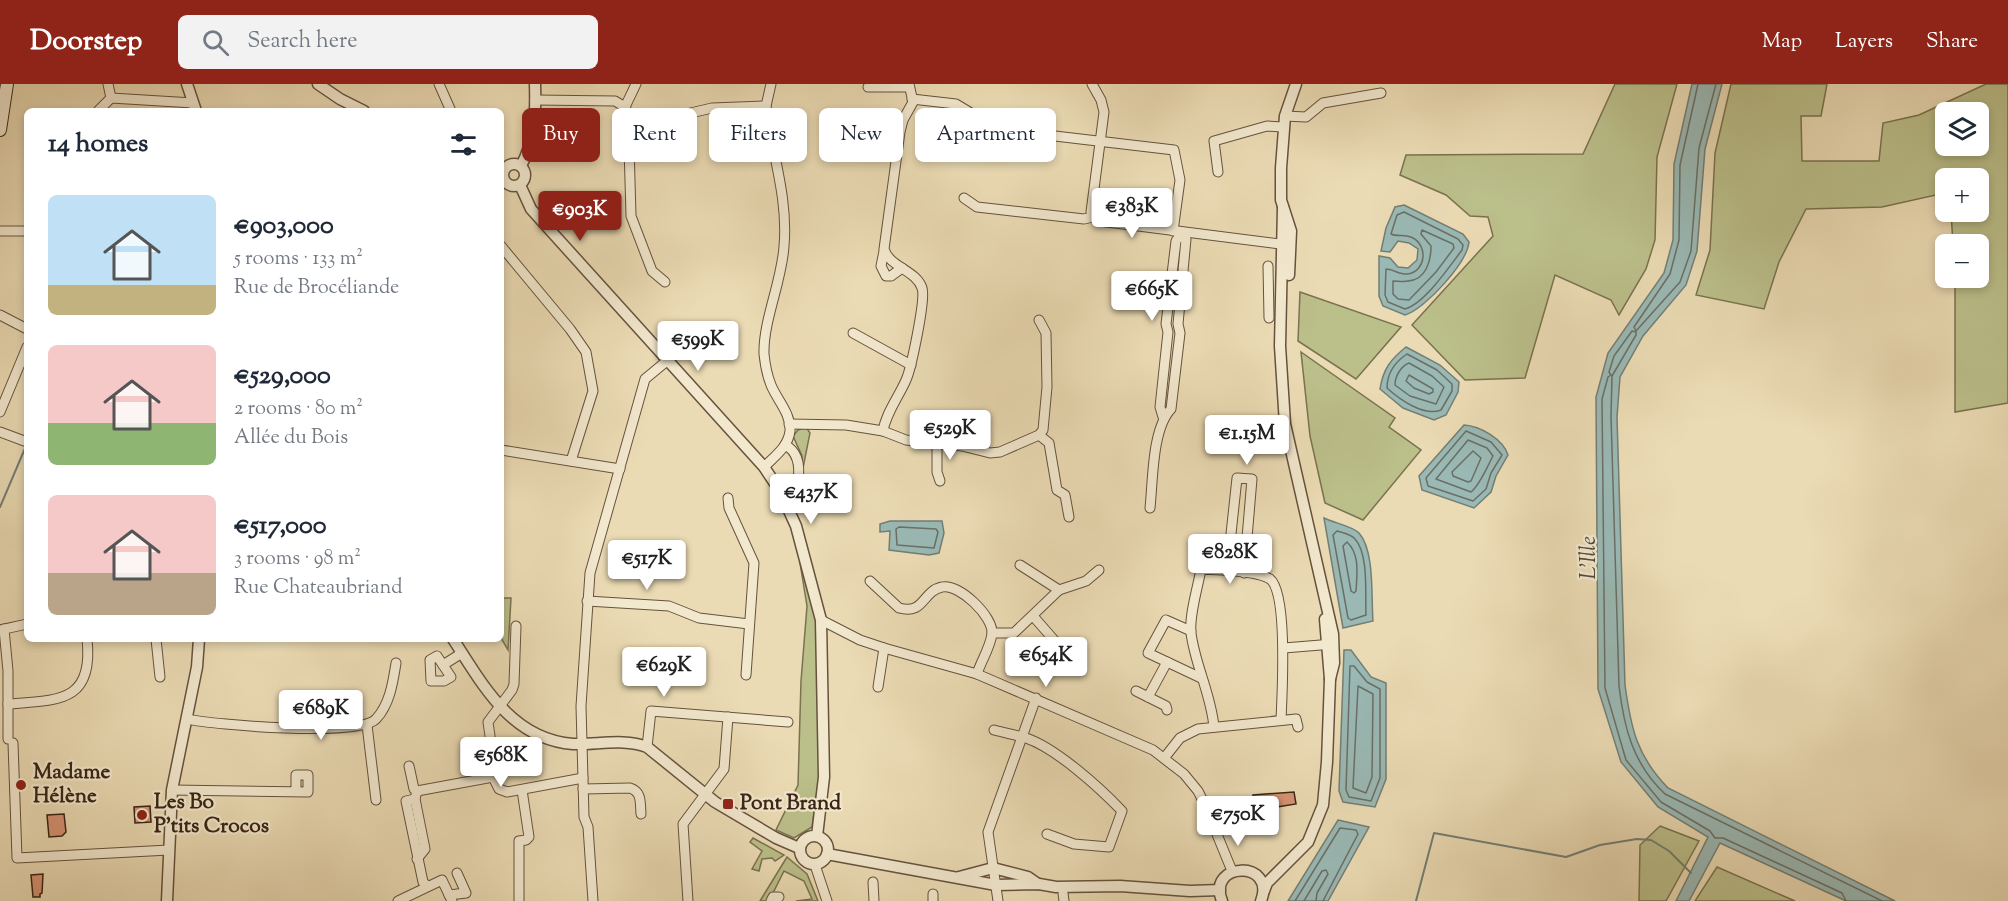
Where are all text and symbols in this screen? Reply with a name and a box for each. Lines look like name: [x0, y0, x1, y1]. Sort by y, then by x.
search box: [178, 15, 598, 69]
text: Doorstep: [30, 22, 142, 62]
icon: search: [199, 26, 232, 59]
text: Search here: [247, 26, 358, 58]
text: Map: [1762, 27, 1802, 57]
text: Layers: [1835, 27, 1893, 57]
text: Share: [1926, 27, 1978, 57]
map controls: [1935, 102, 1989, 288]
button: layers: [1935, 102, 1989, 156]
chip: Buy: [522, 108, 600, 162]
chip: Rent: [612, 108, 697, 162]
chip: Filters: [709, 108, 807, 162]
chip: New: [819, 108, 903, 162]
chip: Apartment: [915, 108, 1056, 162]
text: 14 homes: [48, 126, 148, 163]
icon: filters: [447, 128, 480, 161]
button: +: [1935, 168, 1989, 222]
pin: €383K: [1090, 188, 1174, 239]
pin: €903K: [538, 191, 622, 242]
text: €383K: [1106, 193, 1158, 222]
text: €903K: [552, 196, 608, 225]
text: €903,000: [234, 208, 334, 245]
icon: home: [96, 219, 168, 291]
button: −: [1935, 234, 1989, 288]
text: 5 rooms · 133 m²: [234, 245, 363, 274]
pin: €665K: [1110, 271, 1194, 322]
text: Rue de Brocéliande: [234, 274, 399, 303]
text: €665K: [1125, 276, 1179, 305]
pin: €599K: [656, 321, 740, 372]
text: €599K: [671, 326, 725, 355]
text: €529,000: [234, 358, 331, 395]
icon: home: [96, 369, 168, 441]
text: 2 rooms · 80 m²: [234, 395, 363, 424]
pin: €529K: [908, 410, 992, 461]
text: €529K: [924, 415, 976, 444]
pin: €1.15M: [1198, 415, 1296, 466]
text: €1.15M: [1219, 420, 1275, 449]
text: Allée du Bois: [234, 424, 348, 453]
pin: €437K: [769, 474, 853, 525]
text: €437K: [784, 479, 838, 508]
text: €517,000: [234, 508, 327, 545]
icon: home: [96, 519, 168, 591]
pin: €828K: [1188, 534, 1272, 585]
water label: L'Ille: [1574, 536, 1606, 580]
text: €828K: [1202, 539, 1258, 568]
pin: €517K: [605, 540, 689, 591]
text: 3 rooms · 98 m²: [234, 545, 361, 574]
text: €517K: [622, 545, 672, 574]
text: Rue Chateaubriand: [234, 574, 402, 603]
pin: €654K: [1004, 637, 1088, 688]
text: €654K: [1019, 642, 1073, 671]
pin: €629K: [622, 647, 706, 698]
text: €629K: [636, 652, 692, 681]
pin: €689K: [279, 690, 363, 741]
text: €689K: [293, 695, 349, 724]
pin: €568K: [459, 737, 543, 788]
text: €568K: [474, 742, 528, 771]
place label: Madame Hélène: [33, 758, 110, 812]
marker: Madame Hélène: [14, 778, 28, 792]
place label: Les Bo P'tits Crocos: [154, 788, 269, 842]
place label: Pont Brand: [740, 789, 841, 819]
pin: €750K: [1196, 796, 1280, 847]
marker: Pont Brand: [721, 797, 735, 811]
text: €750K: [1211, 801, 1265, 830]
marker: Les Bo P'tits Crocos: [135, 808, 149, 822]

